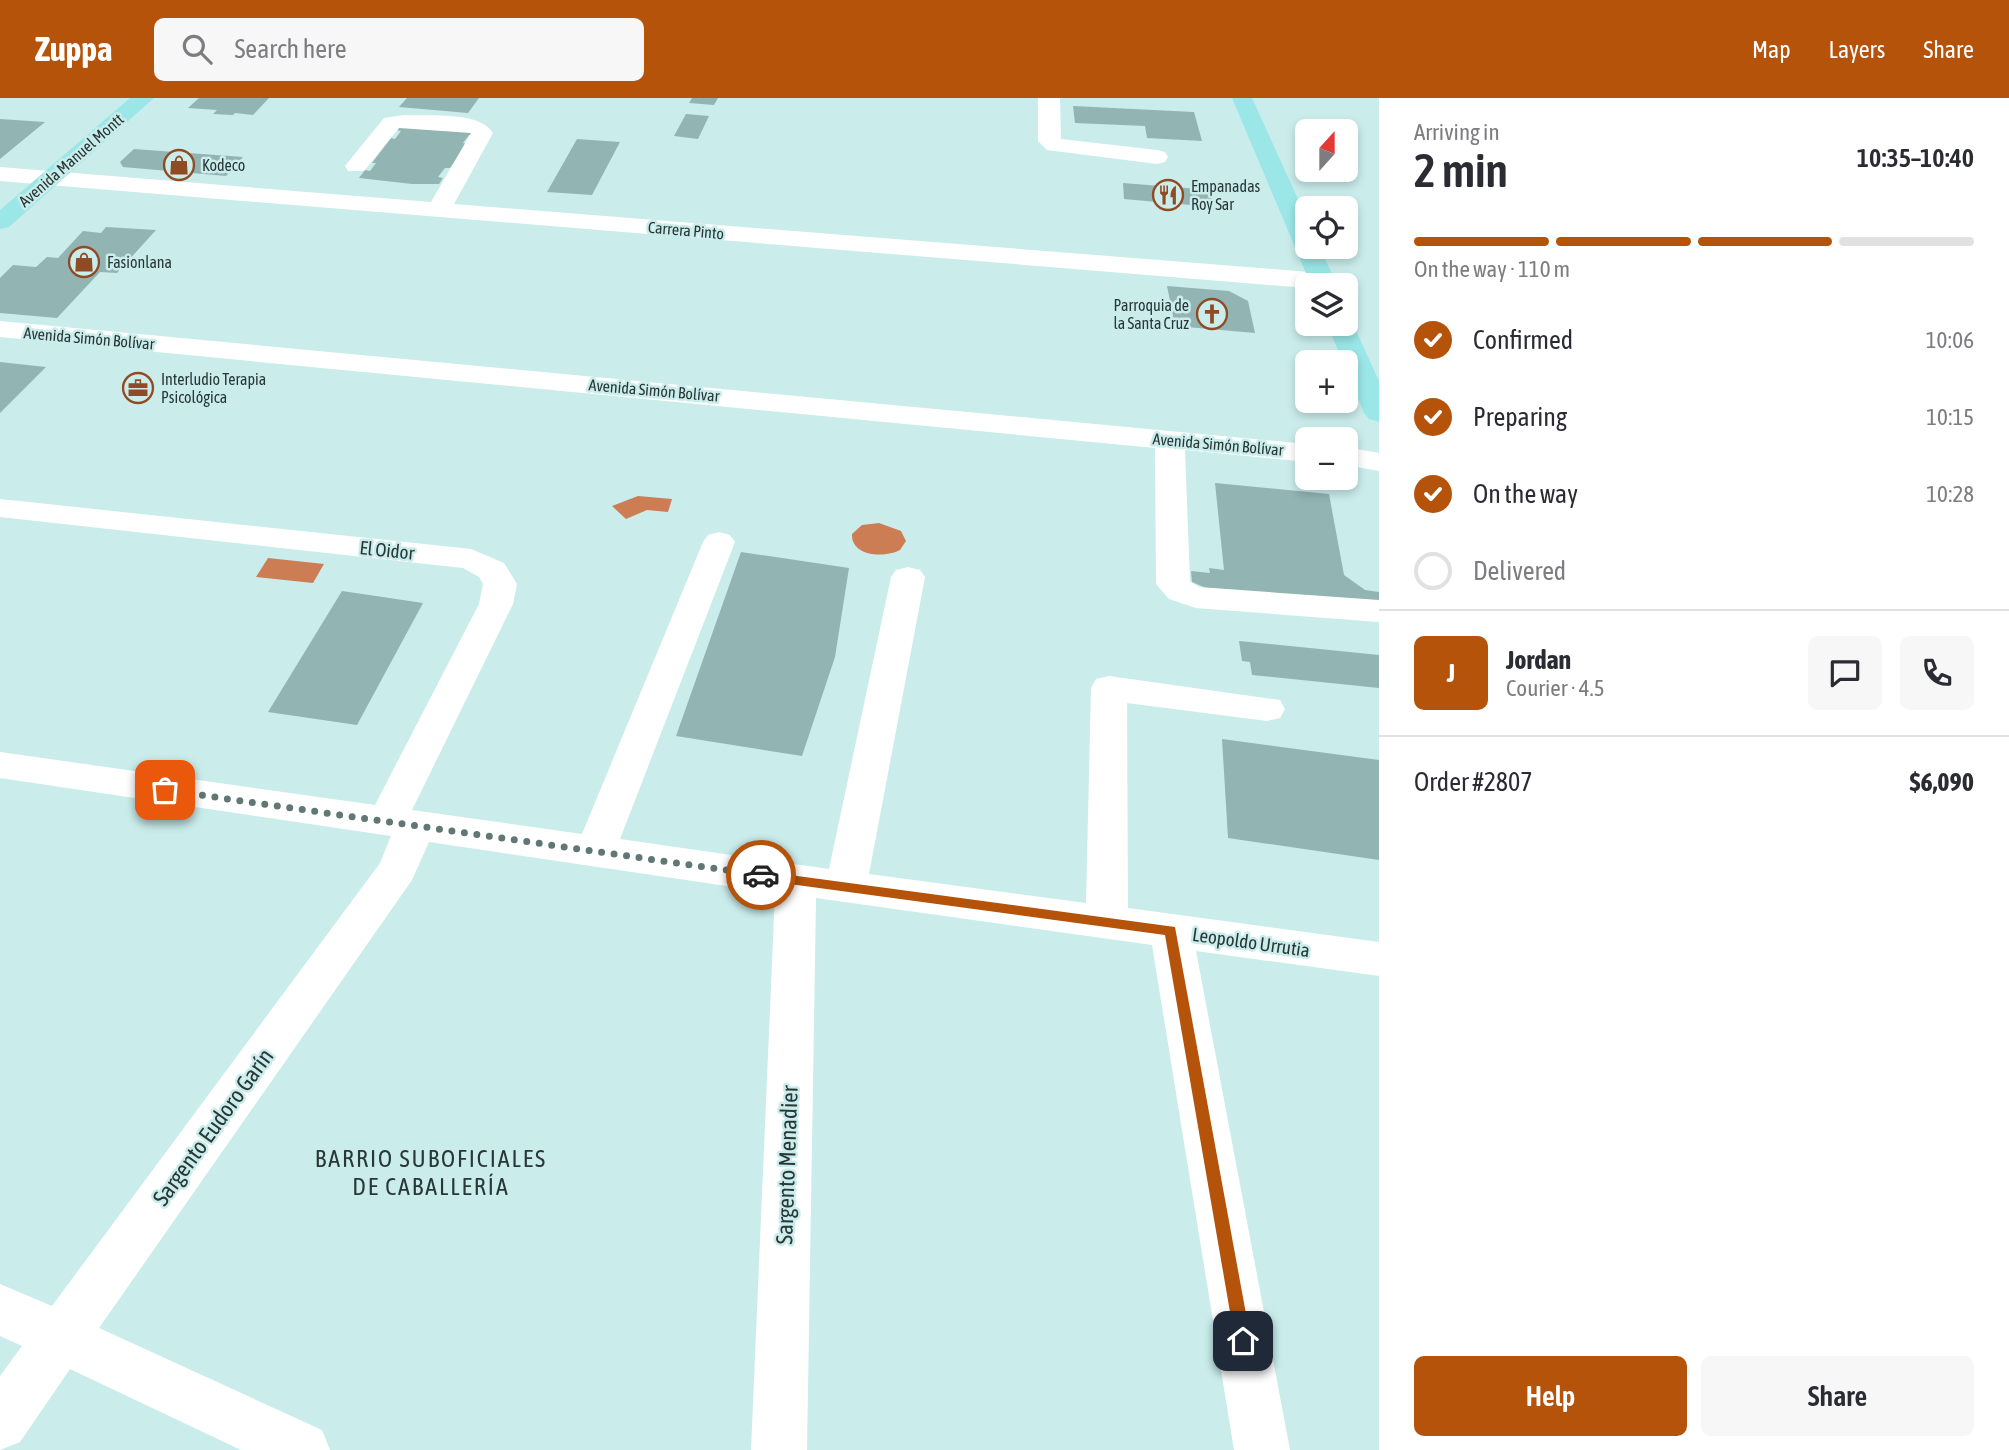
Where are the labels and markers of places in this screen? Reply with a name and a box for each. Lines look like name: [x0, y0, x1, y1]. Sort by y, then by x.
shop icon: Kodeco: [162, 148, 196, 182]
place label: Kodeco: [202, 156, 245, 174]
place label: Empanadas Roy Sar: [1191, 177, 1261, 214]
restaurant icon: Empanadas Roy Sar: [1151, 178, 1185, 212]
shop icon: Fasionlana: [67, 245, 101, 279]
place label: Fasionlana: [107, 253, 172, 271]
place label: Parroquia de la Santa Cruz: [1114, 296, 1189, 332]
church icon: Parroquia de la Santa Cruz: [1195, 297, 1229, 331]
place label: Interludio Terapia Psicológica: [161, 370, 266, 407]
office icon: Interludio Terapia Psicológica: [121, 371, 155, 405]
pin: [135, 760, 195, 820]
pin: [1213, 1311, 1273, 1371]

